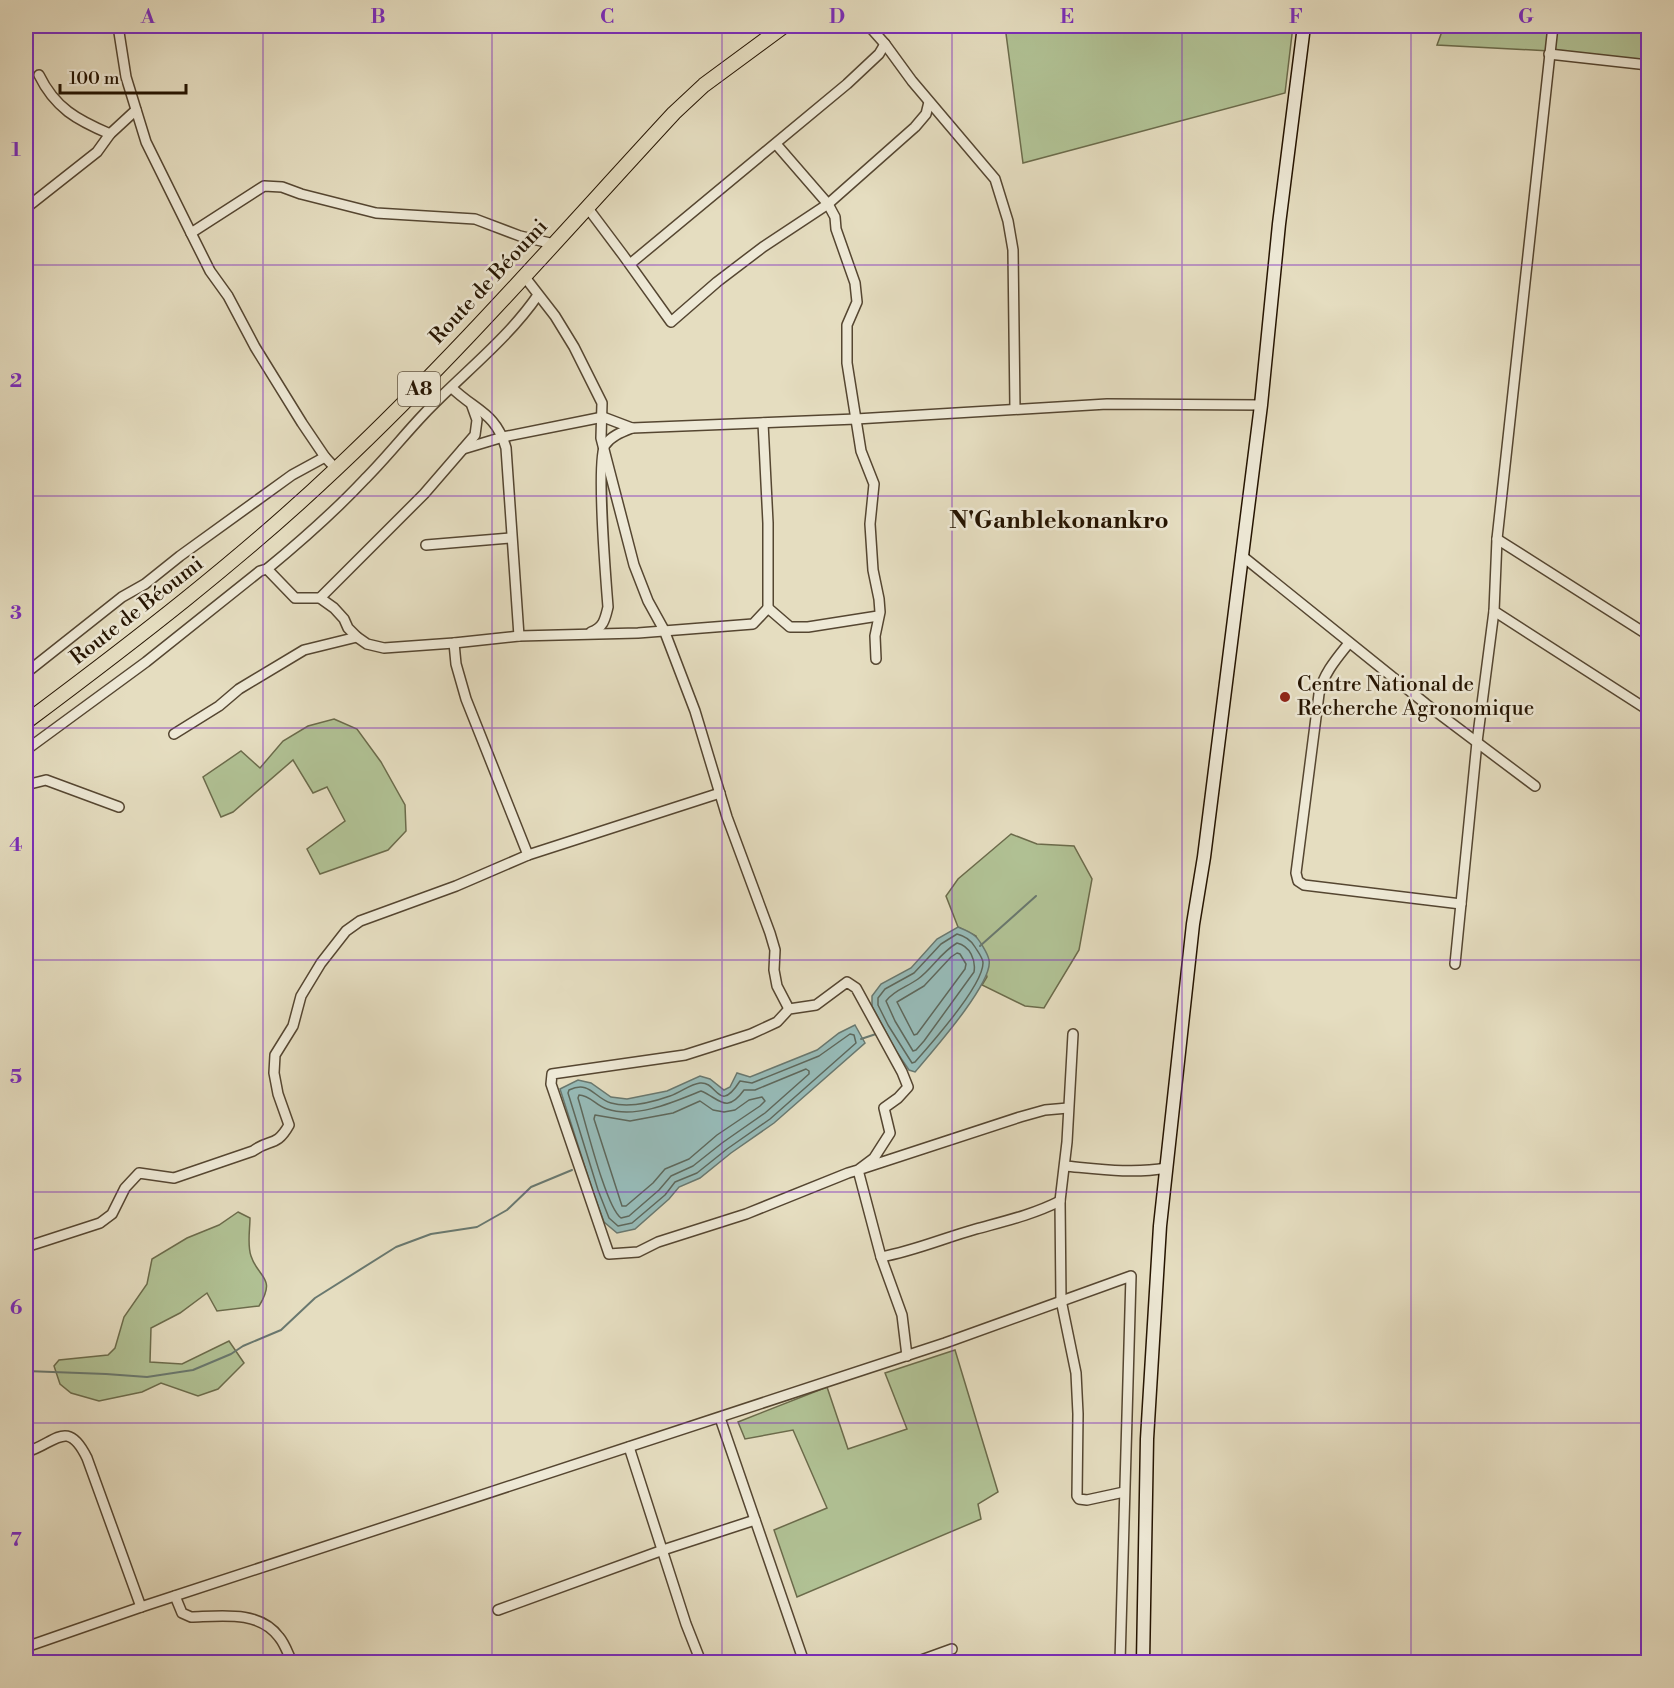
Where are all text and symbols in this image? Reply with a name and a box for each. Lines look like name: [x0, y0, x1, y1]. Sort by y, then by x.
text: A: [140, 5, 156, 30]
text: B: [370, 5, 386, 30]
text: C: [600, 5, 614, 30]
text: D: [829, 5, 845, 30]
text: E: [1060, 5, 1074, 30]
text: F: [1289, 5, 1303, 30]
text: G: [1518, 5, 1534, 30]
scale bar: [60, 57, 186, 95]
text: 100 m: [69, 67, 120, 90]
text: 1: [11, 138, 21, 163]
street label: Route de Béoumi: [424, 214, 554, 350]
text: 2: [10, 369, 22, 394]
road number: A8: [398, 372, 440, 406]
district label: N'Ganblekonankro: [949, 506, 1169, 536]
street label: Route de Béoumi: [65, 551, 209, 671]
text: 3: [10, 601, 22, 626]
place label: Centre National de Recherche Agronomique: [1297, 672, 1534, 722]
marker: Centre National de Recherche Agronomique: [1278, 690, 1292, 704]
text: 4: [9, 833, 23, 858]
text: 5: [10, 1065, 22, 1090]
text: 6: [10, 1296, 23, 1321]
text: 7: [10, 1528, 22, 1553]

